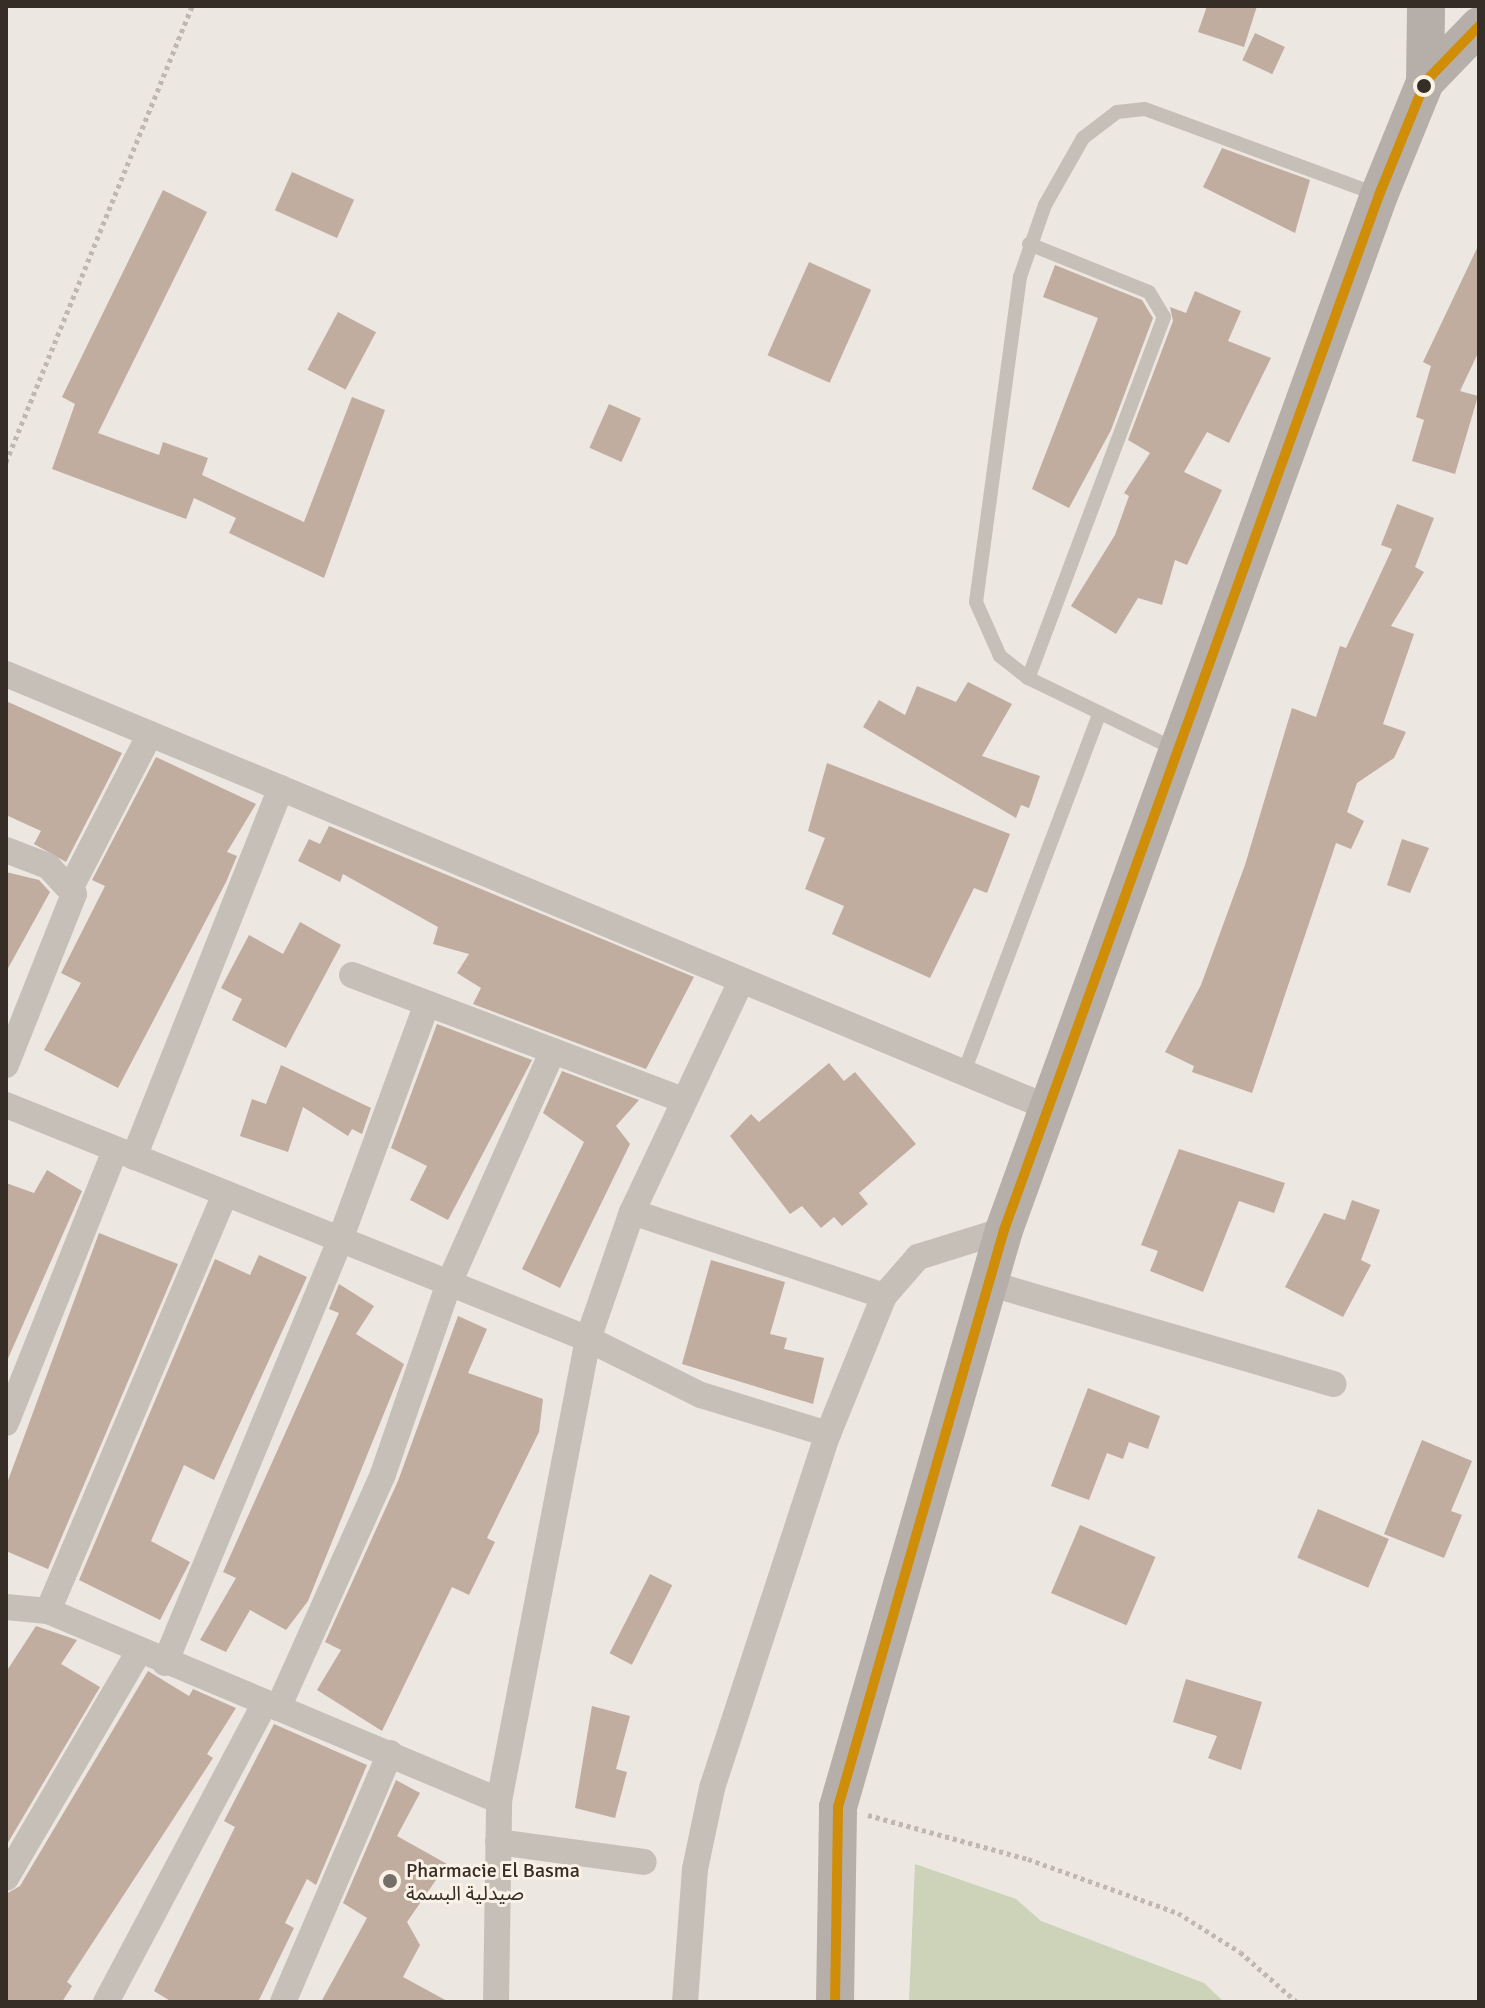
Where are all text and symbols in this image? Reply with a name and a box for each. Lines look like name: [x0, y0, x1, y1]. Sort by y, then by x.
unlabelled marker: [1416, 78, 1432, 94]
place label: Pharmacie El Basma صيدلية البسمة: [406, 1858, 580, 1905]
marker: Pharmacie El Basma صيدلية البسمة: [381, 1872, 399, 1890]

